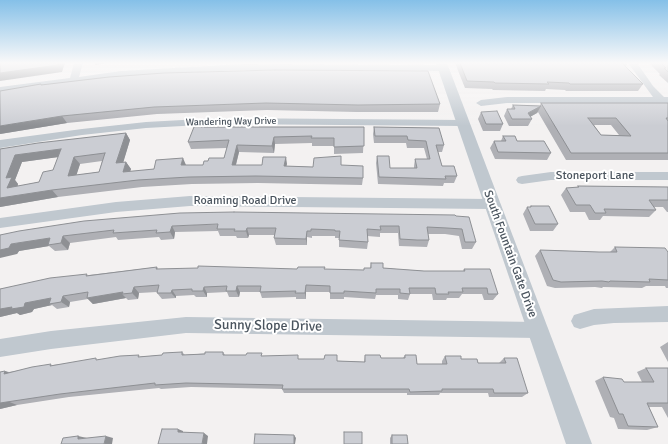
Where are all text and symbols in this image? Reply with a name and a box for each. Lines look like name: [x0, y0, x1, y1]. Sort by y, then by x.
street label: Wandering Way Drive: [186, 115, 276, 129]
street label: Stoneport Lane: [556, 169, 634, 183]
street label: South Fountain Gate Drive: [480, 189, 540, 319]
street label: Roaming Road Drive: [194, 194, 296, 208]
street label: Sunny Slope Drive: [214, 317, 322, 335]

